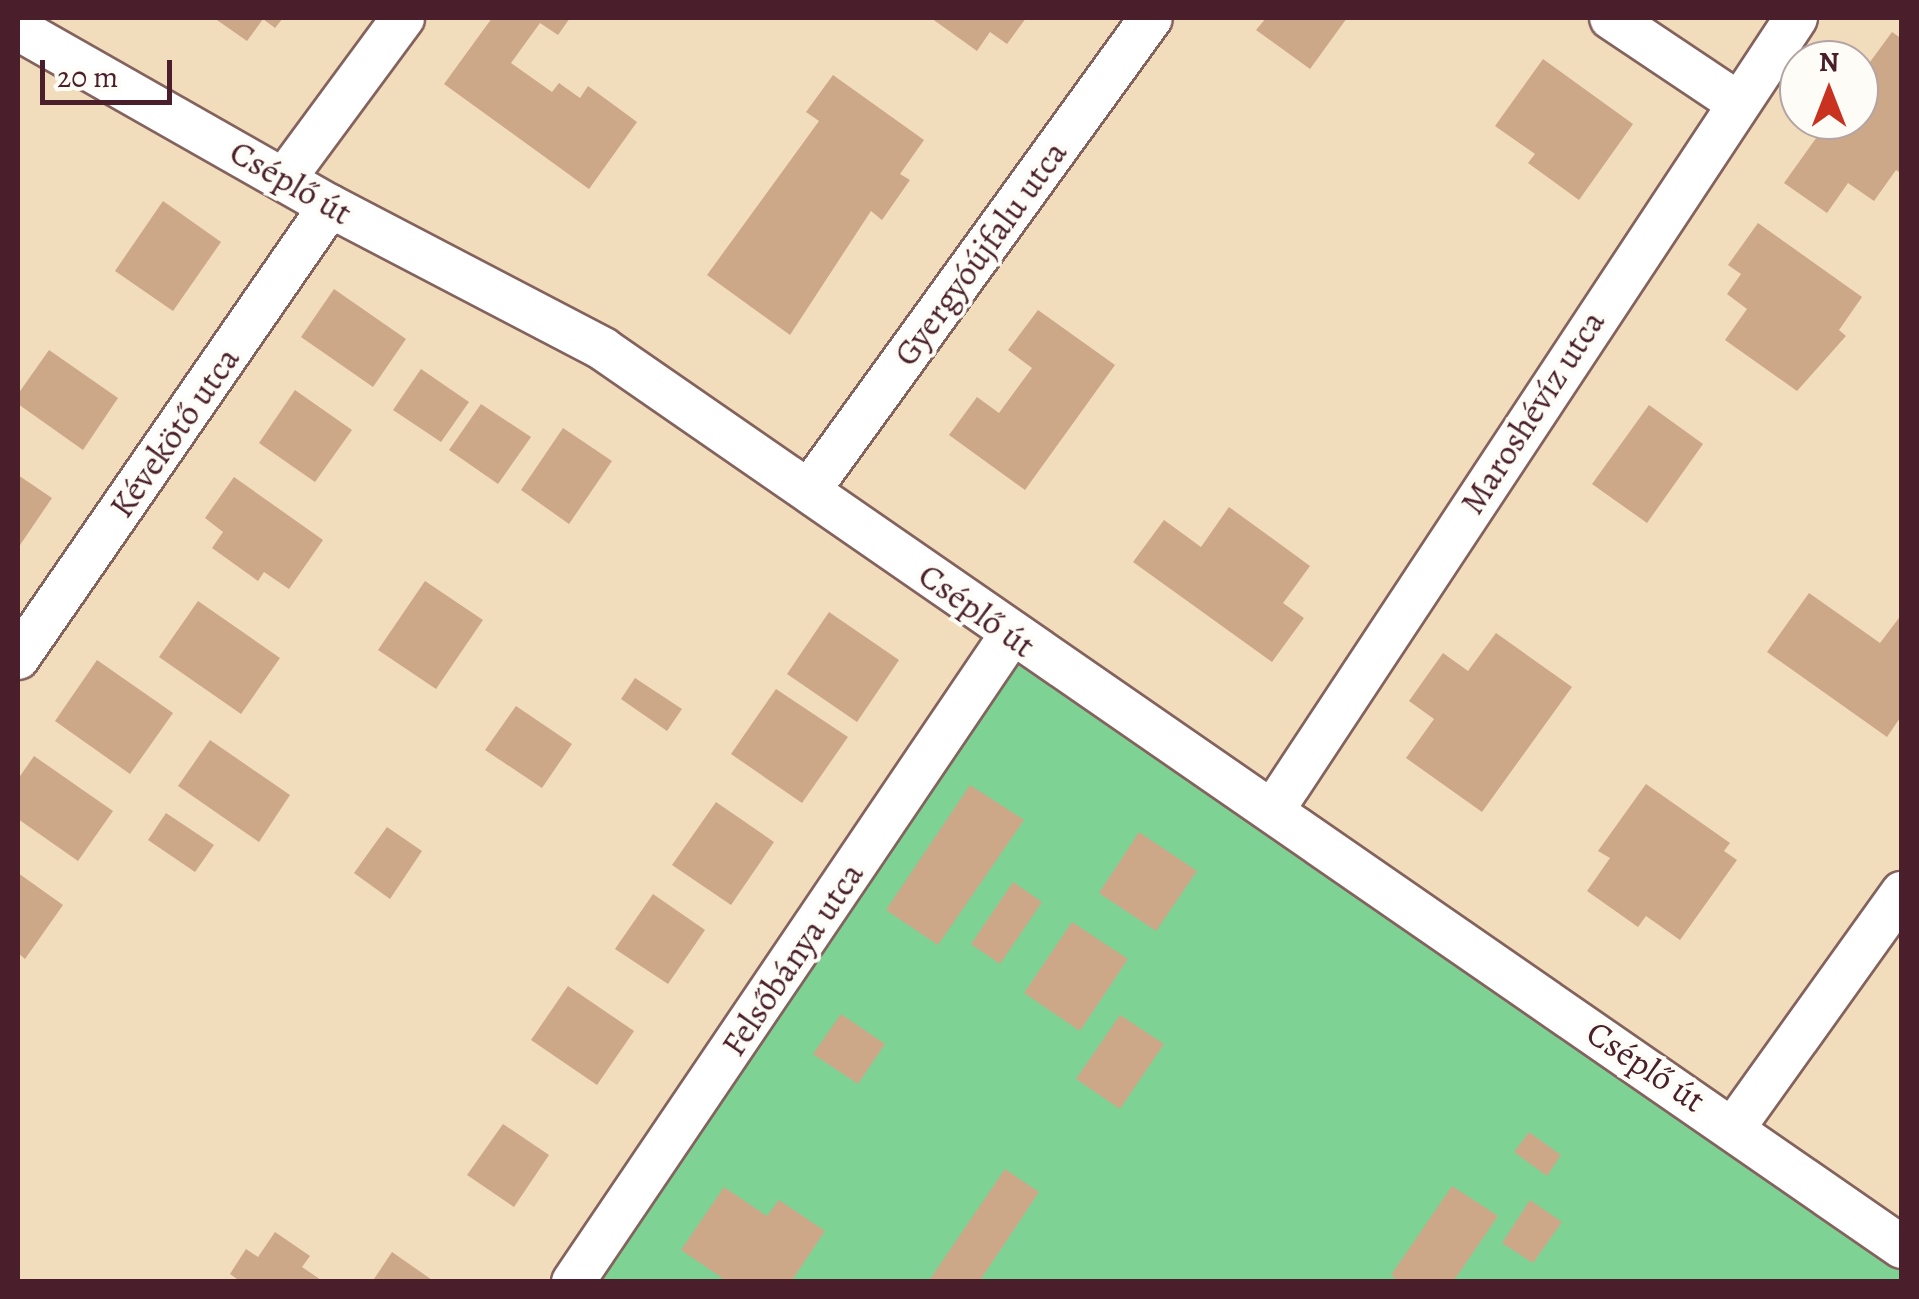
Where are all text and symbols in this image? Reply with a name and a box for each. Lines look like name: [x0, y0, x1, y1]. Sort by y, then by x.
scale bar: [45, 40, 178, 102]
north arrow: [1779, 40, 1879, 140]
text: N: [1819, 43, 1839, 81]
text: 20 m: [57, 57, 118, 97]
street label: Cséplő út: [223, 130, 359, 234]
street label: Gyergyóújfalu utca: [884, 132, 1076, 374]
street label: Maroshévíz utca: [1451, 302, 1613, 522]
street label: Kévekötő utca: [100, 339, 248, 525]
street label: Cséplő út: [911, 554, 1043, 666]
street label: Felsőbánya utca: [712, 854, 872, 1064]
street label: Cséplő út: [1579, 1011, 1713, 1121]

